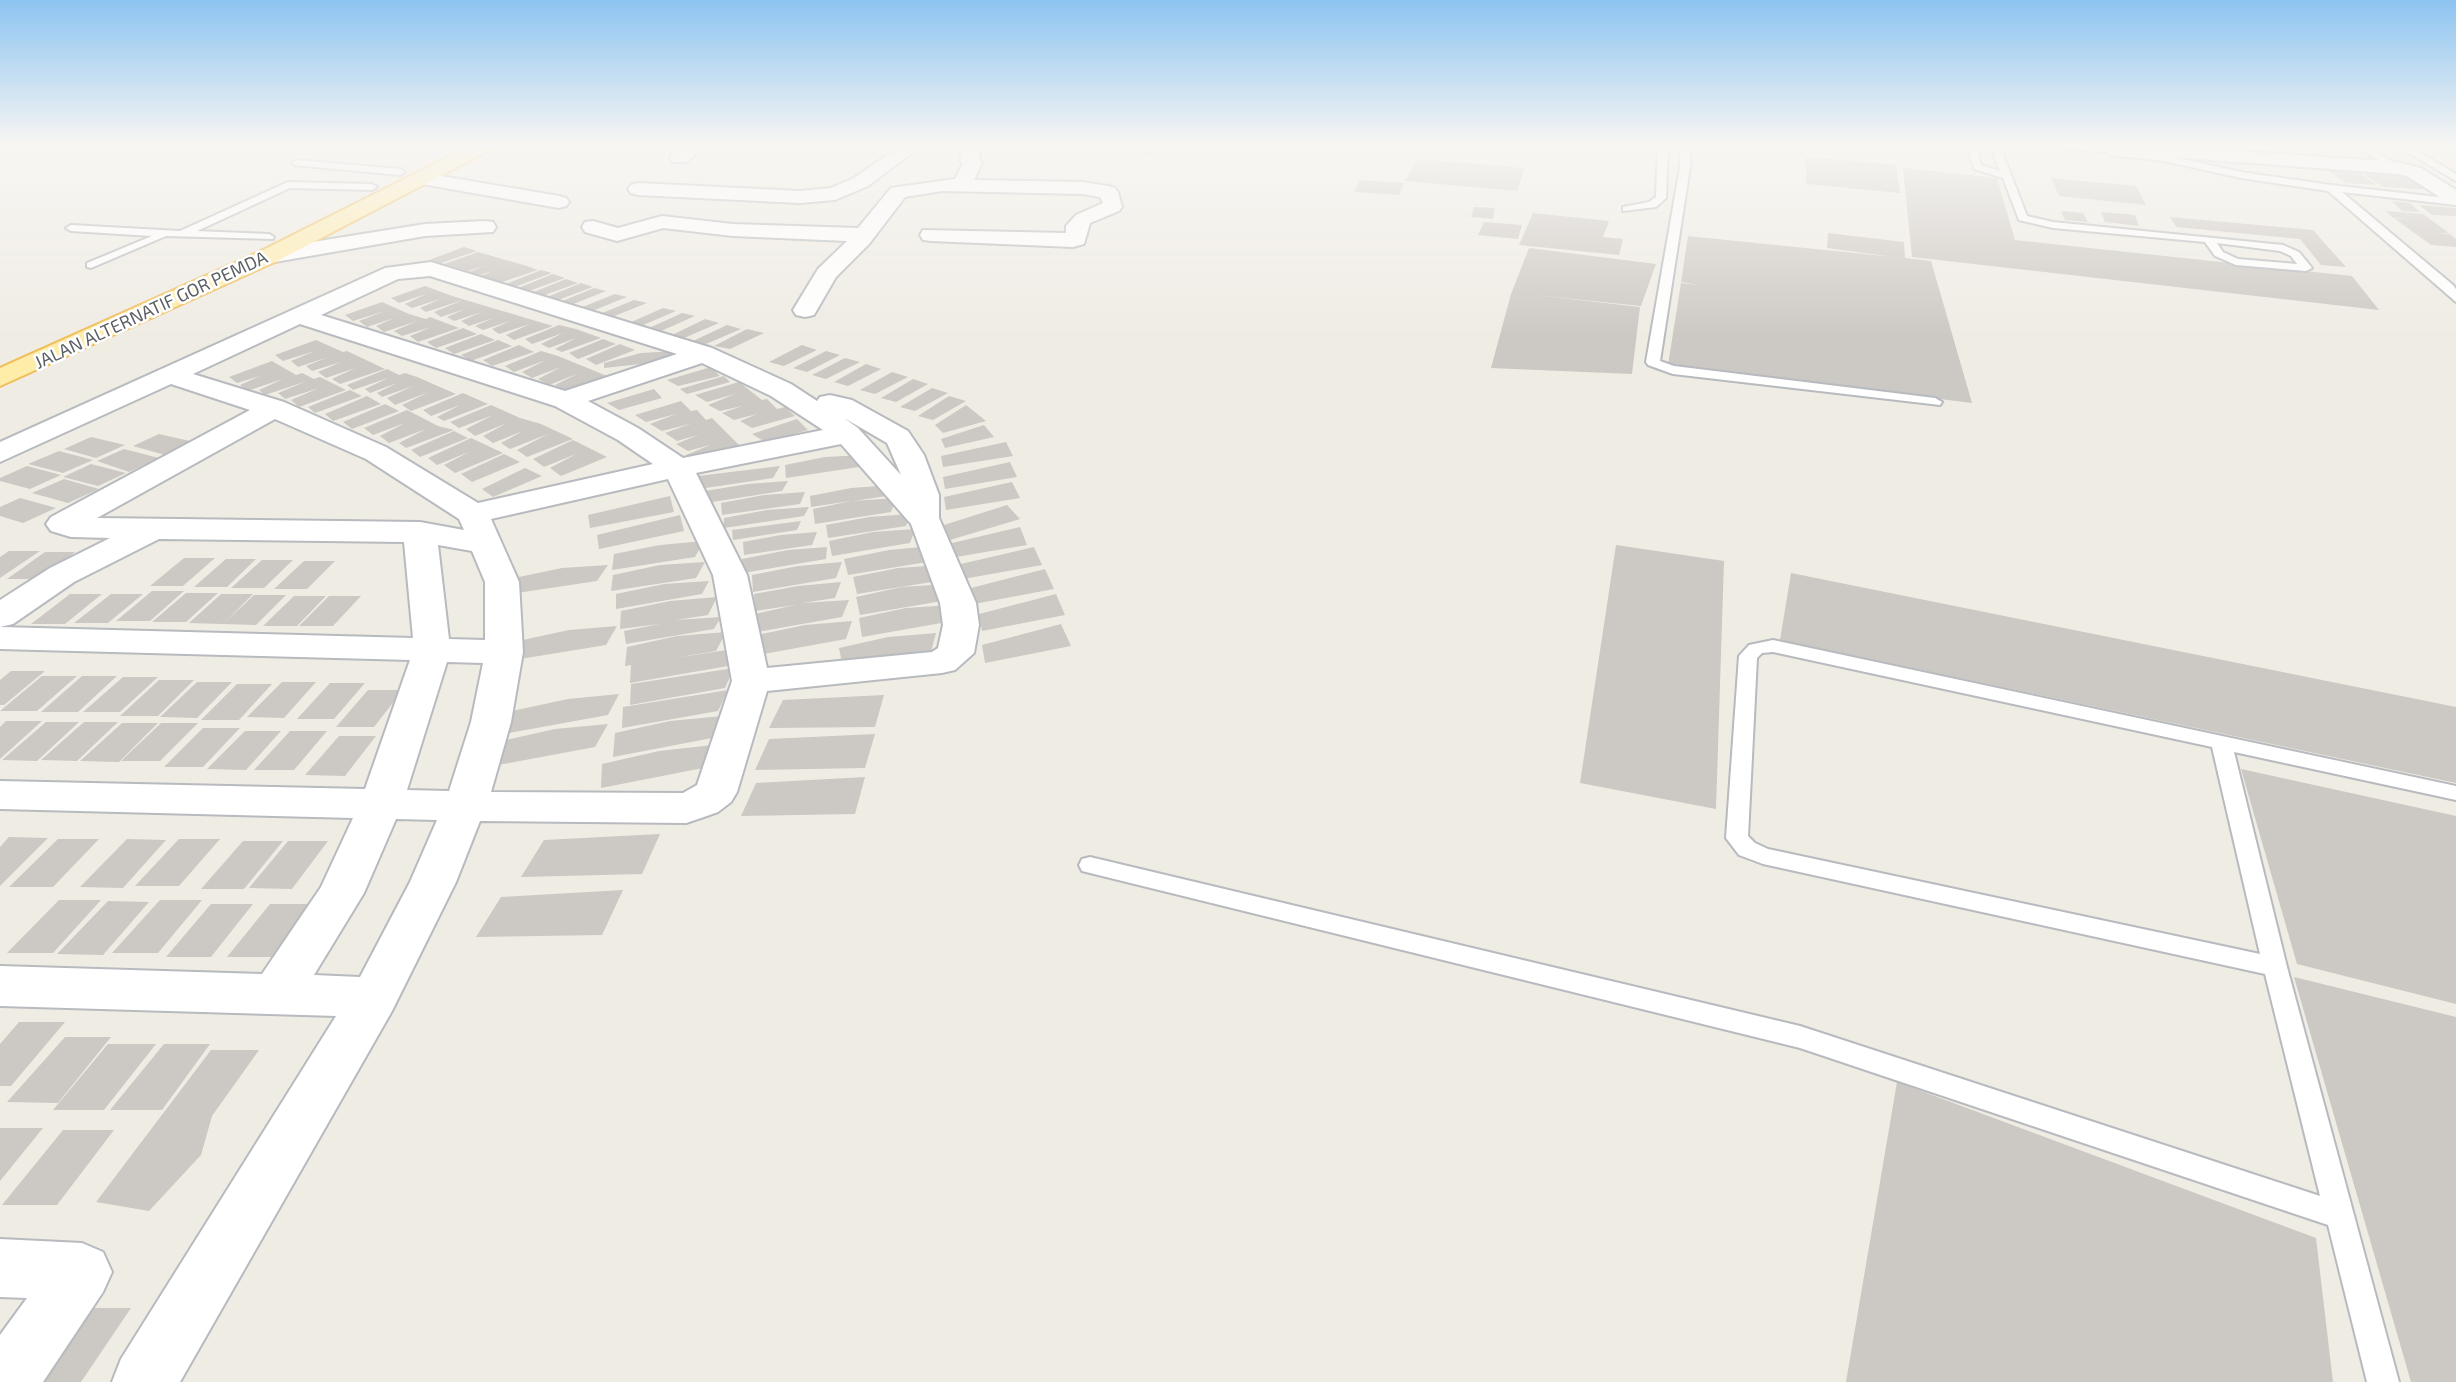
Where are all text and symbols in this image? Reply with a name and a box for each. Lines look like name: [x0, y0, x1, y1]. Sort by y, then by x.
street label: JALAN ALTERNATIF GOR PEMDA: [31, 246, 271, 374]

